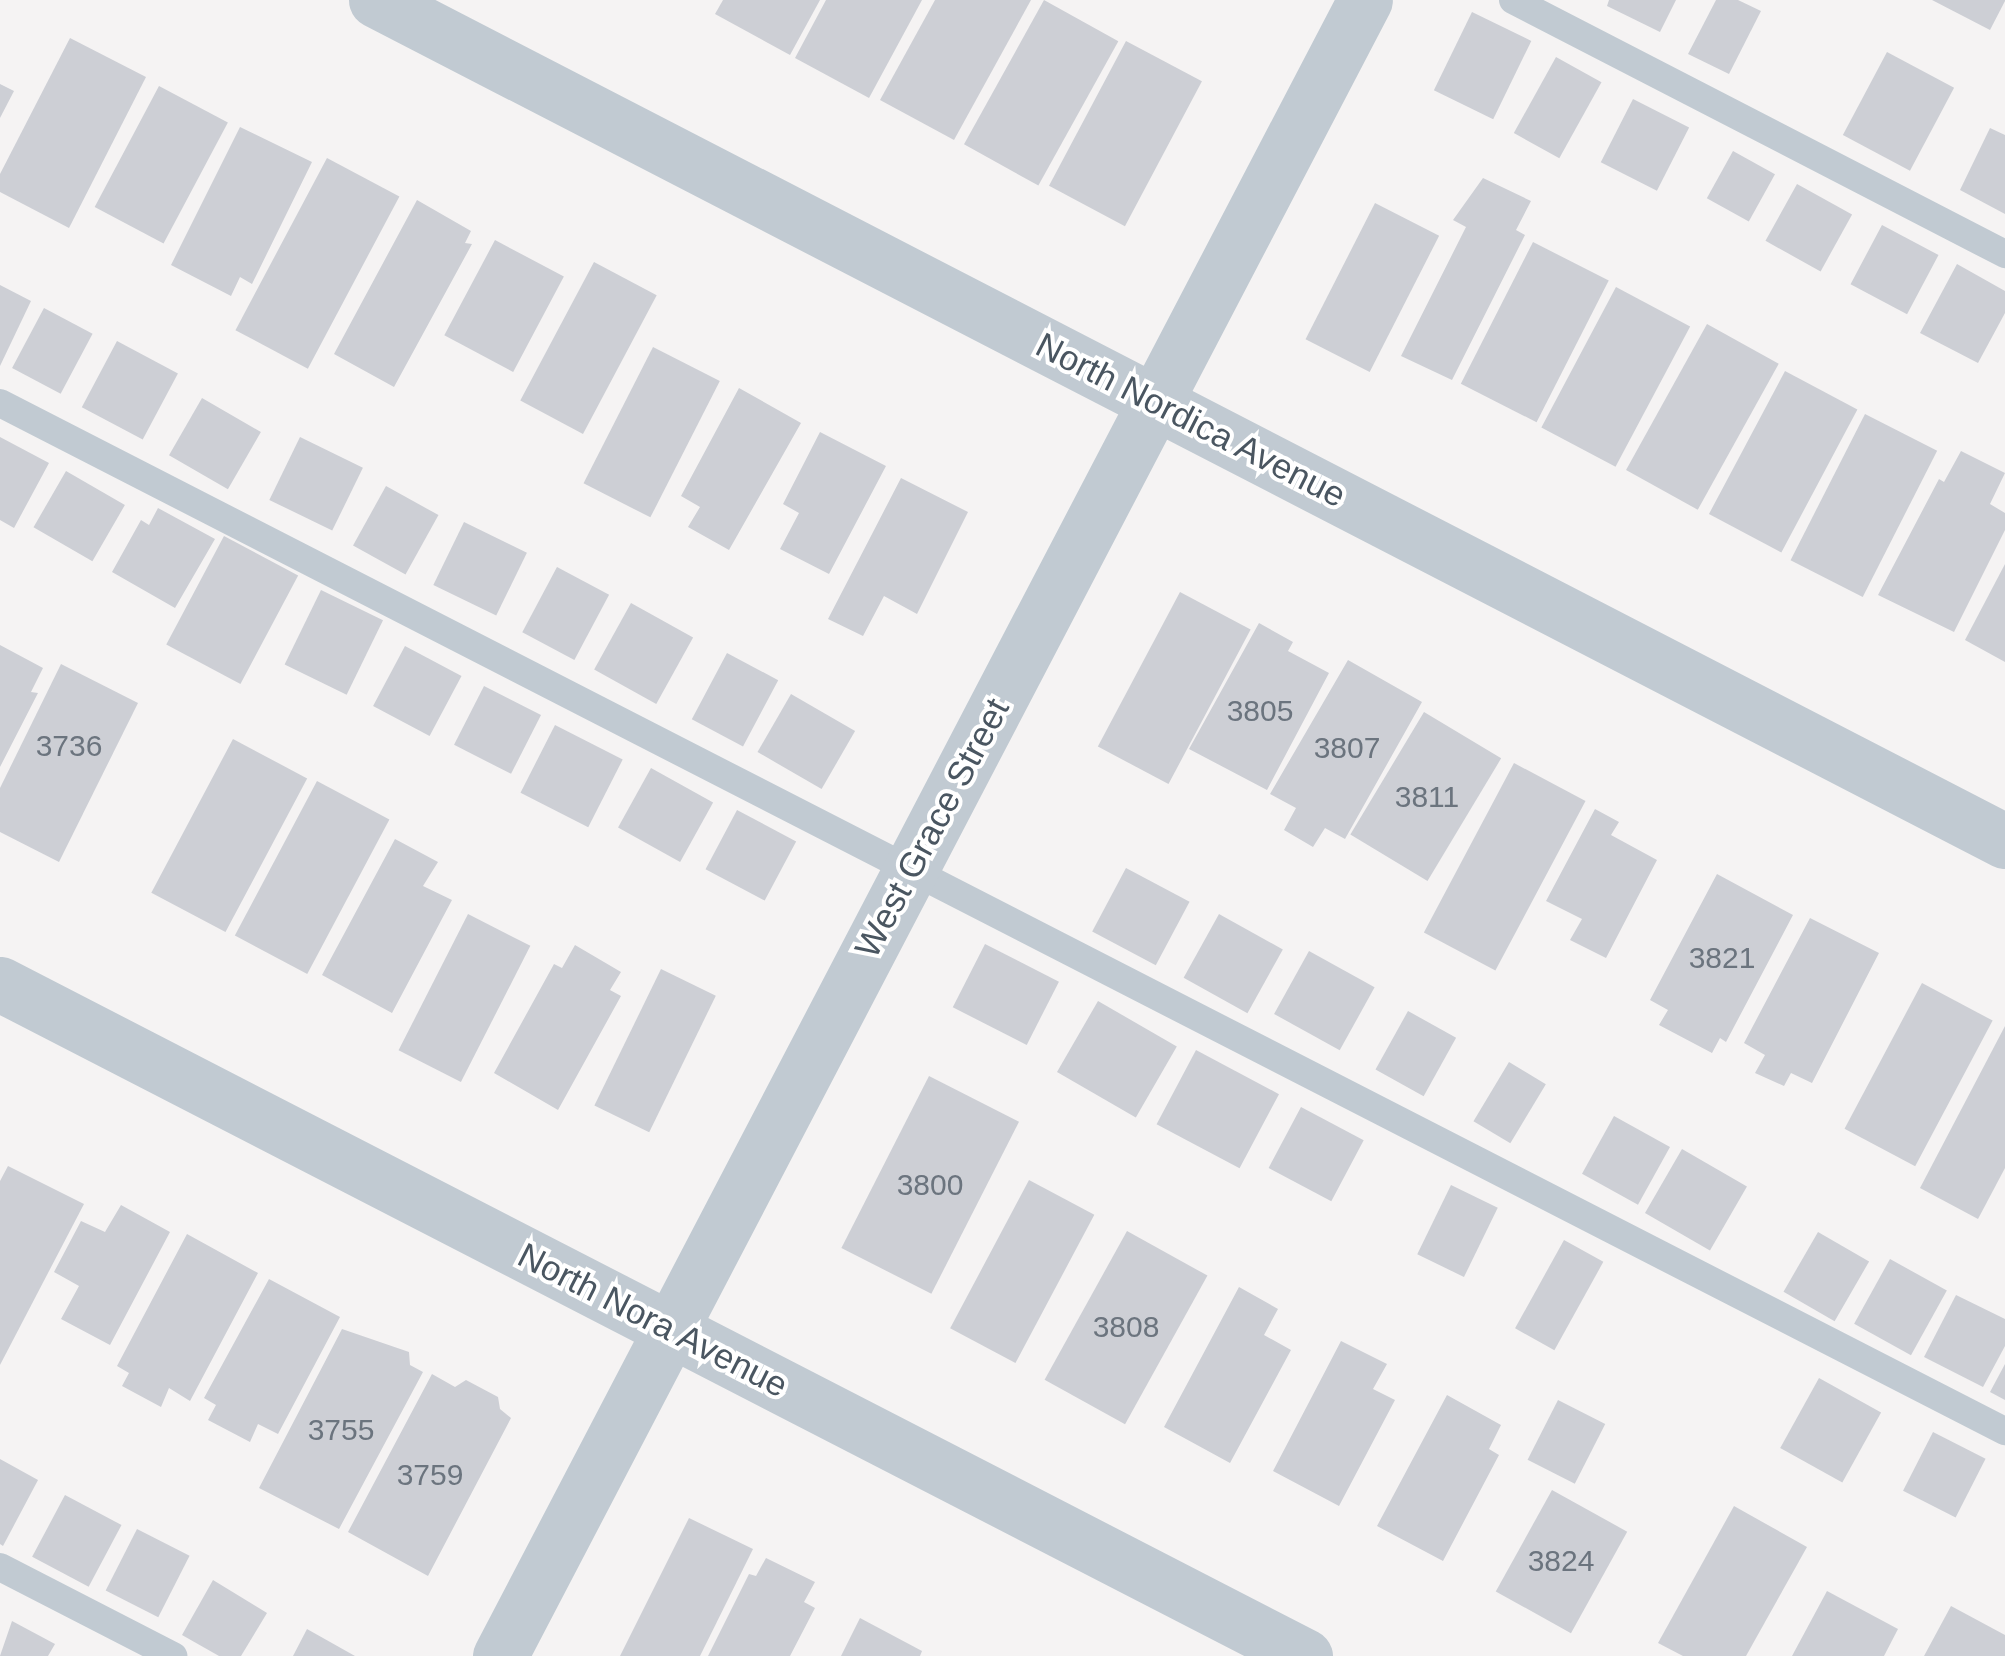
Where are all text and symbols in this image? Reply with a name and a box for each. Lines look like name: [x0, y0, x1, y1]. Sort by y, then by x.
street label: North Nordica Avenue: [1028, 323, 1354, 517]
street label: West Grace Street: [846, 691, 1018, 965]
house number: 3805: [1227, 693, 1293, 729]
house number: 3736: [36, 728, 102, 764]
house number: 3807: [1314, 730, 1380, 766]
house number: 3811: [1395, 779, 1459, 815]
house number: 3821: [1689, 940, 1755, 976]
house number: 3800: [897, 1167, 963, 1203]
street label: North Nora Avenue: [510, 1233, 796, 1407]
house number: 3808: [1093, 1309, 1159, 1345]
house number: 3755: [308, 1412, 374, 1448]
house number: 3759: [397, 1457, 463, 1493]
house number: 3824: [1528, 1543, 1594, 1579]

